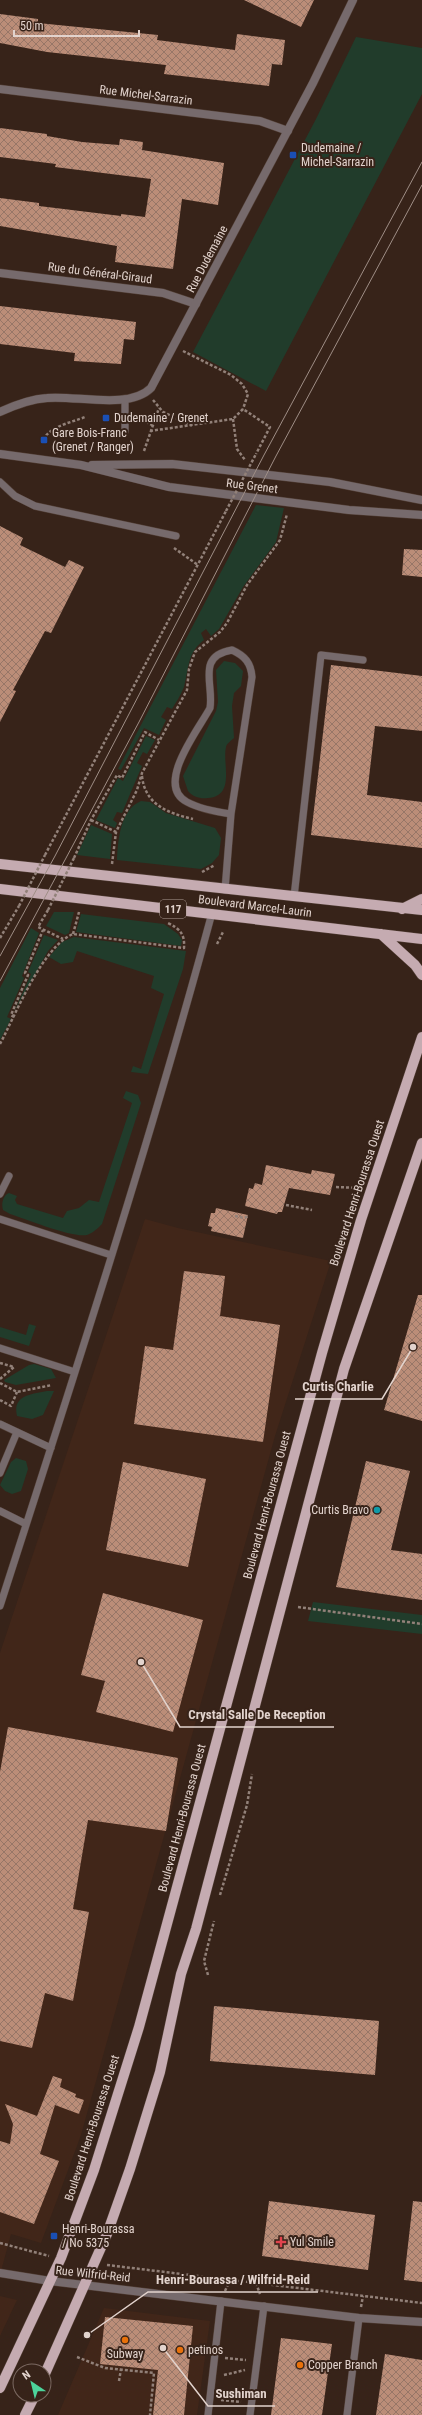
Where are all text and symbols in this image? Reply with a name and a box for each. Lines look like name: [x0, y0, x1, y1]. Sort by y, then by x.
scale bar: [14, 12, 139, 38]
text: 50 m: [20, 19, 44, 33]
street label: Rue Michel-Sarrazin: [99, 82, 194, 108]
place label: Dudemaine / Michel-Sarrazin: [301, 141, 374, 169]
marker: Dudemaine / Michel-Sarrazin: [288, 150, 298, 160]
street label: Rue Dudemaine: [184, 223, 231, 295]
street label: Rue du Général-Giraud: [47, 260, 153, 286]
place label: Dudemaine / Grenet: [114, 411, 209, 425]
marker: Dudemaine / Grenet: [101, 413, 111, 423]
place label: Gare Bois-Franc (Grenet / Ranger): [52, 426, 134, 454]
marker: Gare Bois-Franc (Grenet / Ranger): [39, 435, 49, 445]
street label: Rue Grenet: [225, 476, 279, 496]
street label: Boulevard Marcel-Laurin: [197, 892, 313, 920]
road number: 117: [160, 900, 186, 918]
street label: Boulevard Henri-Bourassa Ouest: [327, 1118, 387, 1268]
callout: Curtis Charlie: [295, 1374, 382, 1399]
text: Curtis Charlie: [302, 1379, 374, 1394]
street label: Boulevard Henri-Bourassa Ouest: [240, 1429, 294, 1581]
place label: Curtis Bravo: [311, 1503, 369, 1517]
marker: Curtis Bravo: [372, 1505, 382, 1515]
callout: Crystal Salle De Reception: [180, 1702, 334, 1727]
text: Crystal Salle De Reception: [188, 1707, 326, 1722]
street label: Boulevard Henri-Bourassa Ouest: [155, 1742, 209, 1894]
street label: Boulevard Henri-Bourassa Ouest: [62, 2053, 122, 2203]
place label: Henri-Bourassa / No 5375: [62, 2222, 135, 2250]
marker: Henri-Bourassa / No 5375: [49, 2231, 59, 2241]
place label: Yul Smile: [290, 2235, 334, 2249]
marker: Yul Smile: [275, 2236, 287, 2248]
street label: Rue Wilfrid-Reid: [55, 2263, 131, 2285]
callout: Henri-Bourassa / Wilfrid-Reid: [148, 2267, 318, 2292]
text: Henri-Bourassa / Wilfrid-Reid: [156, 2272, 310, 2287]
marker: Subway: [120, 2335, 130, 2345]
place label: petinos: [188, 2343, 223, 2357]
marker: petinos: [175, 2345, 185, 2355]
place label: Subway: [107, 2347, 143, 2361]
place label: Copper Branch: [308, 2358, 378, 2372]
marker: Copper Branch: [295, 2360, 305, 2370]
north arrow: [12, 2363, 52, 2403]
text: N: [20, 2368, 33, 2382]
callout: Sushiman: [208, 2381, 275, 2406]
text: Sushiman: [215, 2386, 267, 2401]

